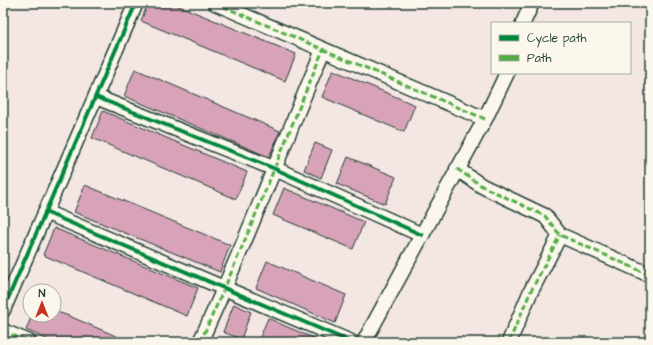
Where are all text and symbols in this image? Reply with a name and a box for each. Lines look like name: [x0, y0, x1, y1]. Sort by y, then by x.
legend: [491, 22, 631, 74]
text: Cycle path: [527, 30, 586, 48]
text: Path: [527, 50, 552, 67]
north arrow: [22, 283, 62, 323]
text: N: [39, 286, 46, 301]

